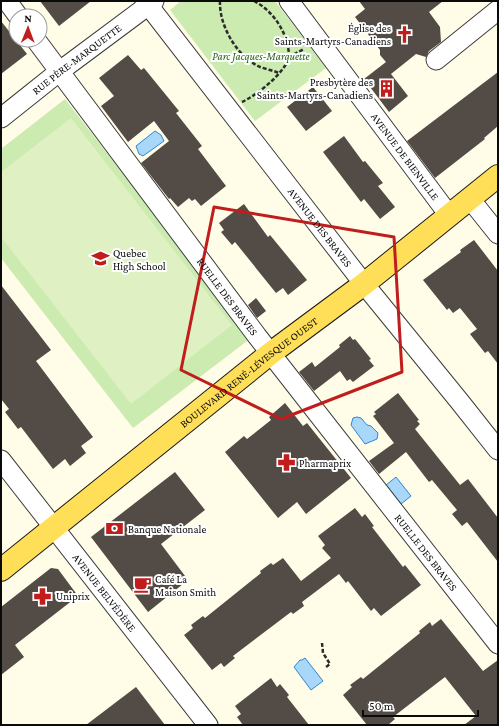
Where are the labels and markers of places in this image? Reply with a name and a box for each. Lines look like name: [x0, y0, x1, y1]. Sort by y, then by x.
place label: Église des Saints-Martyrs-Canadiens: [275, 22, 391, 48]
church icon: Église des Saints-Martyrs-Canadiens: [394, 24, 414, 44]
place label: Presbytère des Saints-Martyrs-Canadiens: [257, 76, 373, 102]
building icon: Presbytère des Saints-Martyrs-Canadiens: [376, 78, 396, 98]
place label: Quebec High School: [113, 247, 166, 273]
school or university icon: Quebec High School: [90, 249, 110, 269]
pharmacy icon: Pharmaprix: [276, 453, 296, 473]
place label: Pharmaprix: [299, 457, 351, 470]
bank icon: Banque Nationale: [105, 519, 125, 539]
place label: Banque Nationale: [128, 523, 206, 536]
place label: Café La Maison Smith: [155, 573, 216, 598]
cafe icon: Café La Maison Smith: [132, 575, 152, 595]
pharmacy icon: Uniprix: [33, 586, 53, 606]
place label: Uniprix: [56, 590, 90, 603]

